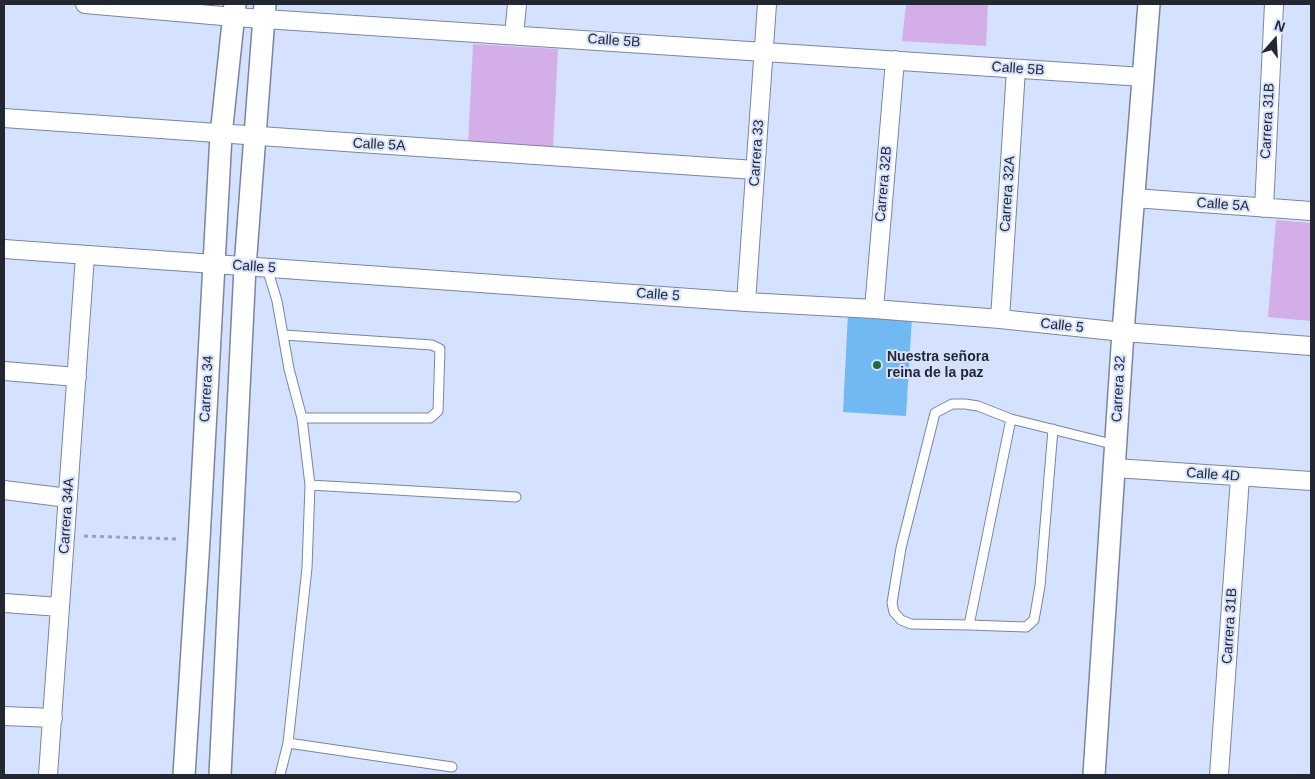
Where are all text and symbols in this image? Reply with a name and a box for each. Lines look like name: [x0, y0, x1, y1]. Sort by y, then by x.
north arrow: [1250, 15, 1300, 65]
text: N: [1272, 17, 1287, 35]
street label: Calle 5B: [587, 31, 641, 51]
street label: Calle 5B: [991, 59, 1045, 79]
street label: Carrera 31B: [1258, 82, 1278, 160]
street label: Carrera 33: [746, 119, 768, 187]
street label: Calle 5A: [352, 135, 406, 155]
street label: Carrera 32B: [872, 145, 896, 223]
street label: Carrera 32A: [997, 155, 1019, 233]
street label: Calle 5A: [1196, 195, 1250, 215]
street label: Calle 5: [232, 257, 276, 277]
street label: Calle 5: [636, 285, 680, 305]
street label: Calle 5: [1039, 315, 1085, 337]
place label: Nuestra señora reina de la paz: [887, 349, 989, 382]
street label: Carrera 34: [197, 355, 217, 423]
street label: Carrera 32: [1109, 355, 1129, 423]
marker: Nuestra señora reina de la paz: [871, 359, 883, 371]
street label: Calle 4D: [1186, 465, 1240, 485]
street label: Carrera 34A: [56, 477, 78, 555]
street label: Carrera 31B: [1219, 587, 1241, 665]

